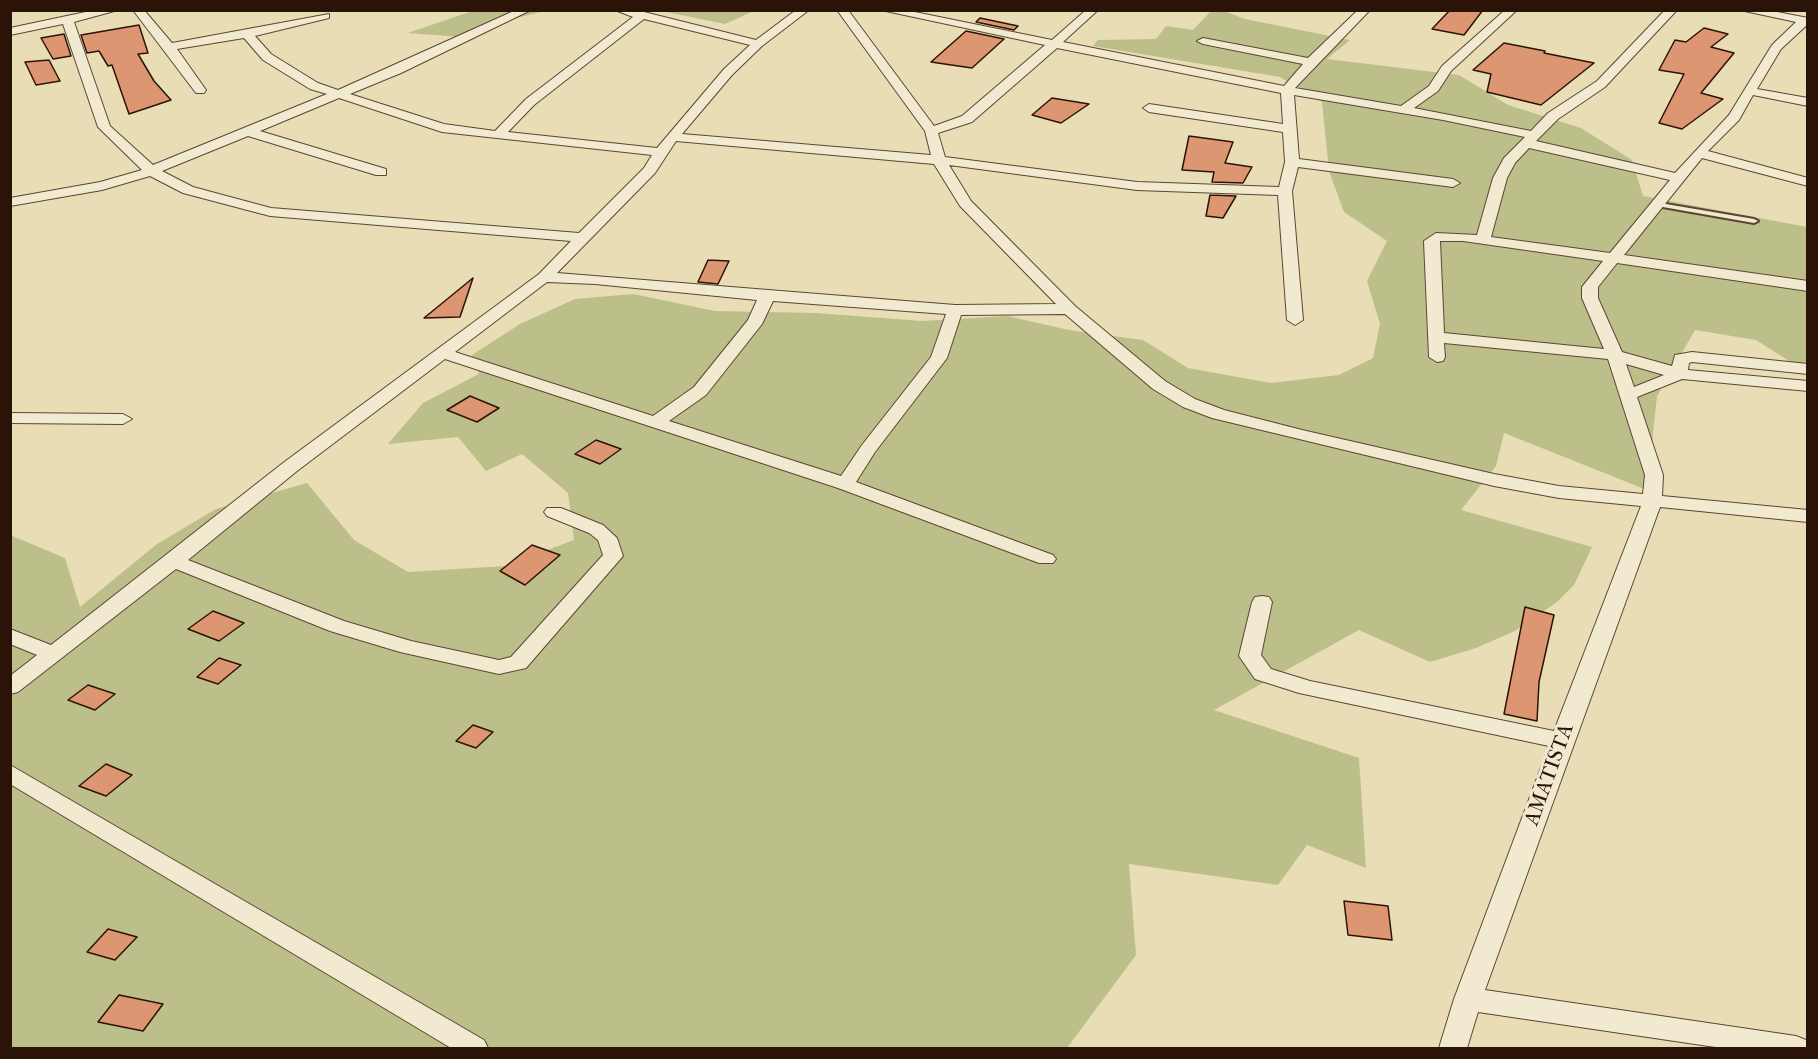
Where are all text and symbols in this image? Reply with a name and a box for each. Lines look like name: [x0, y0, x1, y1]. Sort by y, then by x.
street label: AMATISTA: [1520, 721, 1580, 829]

